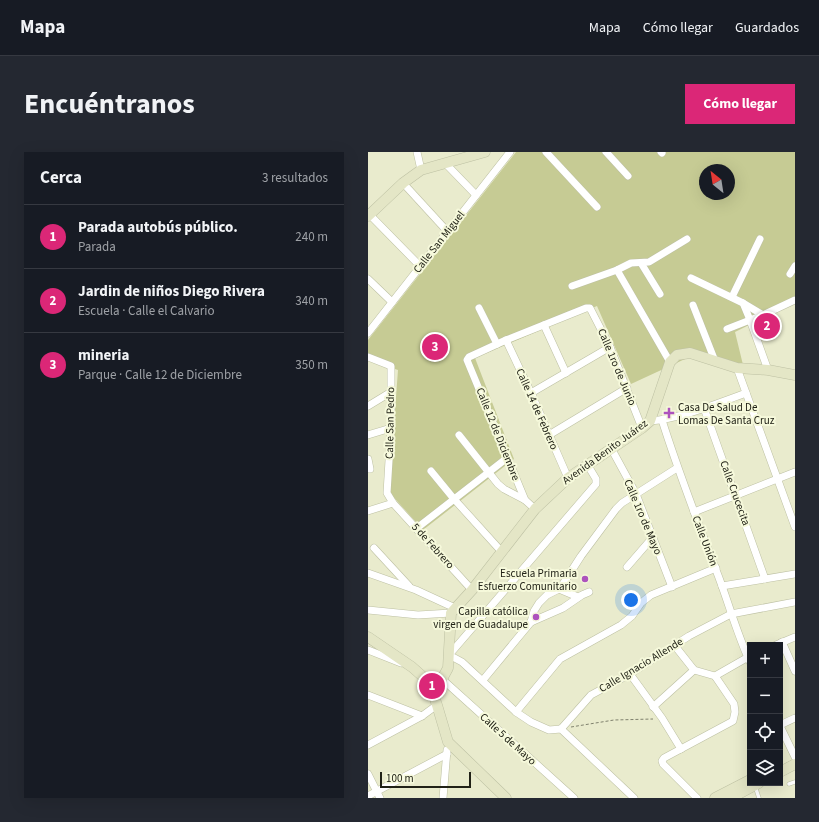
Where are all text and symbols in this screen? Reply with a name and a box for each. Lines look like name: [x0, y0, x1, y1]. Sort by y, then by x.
text: Mapa: [20, 14, 65, 41]
text: Mapa: [589, 18, 621, 38]
text: Cómo llegar: [643, 18, 713, 38]
text: Guardados: [735, 18, 799, 38]
text: Encuéntranos: [24, 84, 195, 124]
button: Cómo llegar: [685, 84, 795, 124]
north arrow: [699, 164, 735, 200]
text: Cerca: [40, 166, 82, 190]
text: 3 resultados: [262, 169, 328, 187]
street label: Calle San Miguel: [410, 208, 468, 276]
text: Parada autobús público.: [78, 217, 238, 238]
text: 1: [50, 228, 56, 246]
text: 240 m: [295, 228, 328, 246]
text: Parada: [78, 238, 116, 256]
text: Jardin de niños Diego Rivera: [78, 281, 265, 302]
text: 2: [50, 292, 56, 310]
text: 340 m: [295, 292, 328, 310]
text: Escuela · Calle el Calvario: [78, 302, 214, 320]
pin: 2: [754, 311, 780, 341]
street label: Calle 1ro de Junio: [594, 326, 640, 408]
pin: 3: [422, 332, 448, 362]
text: mineria: [78, 345, 129, 366]
text: 3: [50, 356, 56, 374]
text: 350 m: [295, 356, 328, 374]
text: Parque · Calle 12 de Diciembre: [78, 366, 242, 384]
street label: Calle 14 de Febrero: [512, 366, 562, 452]
street label: Calle 12 de Diciembre: [473, 385, 524, 483]
street label: Calle San Pedro: [382, 387, 398, 459]
place label: Casa De Salud De Lomas De Santa Cruz: [678, 400, 775, 428]
marker: Casa De Salud De Lomas De Santa Cruz: [663, 407, 675, 419]
street label: Avenida Benito Juárez: [559, 416, 651, 488]
street label: Calle Crucecita: [716, 458, 754, 528]
street label: Calle 1ro de Mayo: [620, 477, 666, 557]
street label: Calle Unión: [689, 514, 721, 568]
street label: 5 de Febrero: [408, 520, 458, 572]
place label: Escuela Primaria Esfuerzo Comunitario: [478, 566, 577, 594]
marker: Escuela Primaria Esfuerzo Comunitario: [580, 574, 590, 584]
your location: [621, 590, 641, 610]
place label: Capilla católica virgen de Guadalupe: [433, 604, 529, 632]
marker: Capilla católica virgen de Guadalupe: [531, 612, 541, 622]
street label: Calle Ignacio Allende: [596, 634, 686, 696]
map controls: [747, 642, 783, 786]
button: +: [747, 642, 783, 678]
pin: 1: [419, 671, 445, 701]
button: −: [747, 678, 783, 714]
street label: Calle 5 de Mayo: [477, 710, 539, 768]
button: locate: [747, 714, 783, 750]
button: layers: [747, 750, 783, 786]
scale bar: [380, 770, 471, 789]
text: 100 m: [386, 771, 414, 786]

